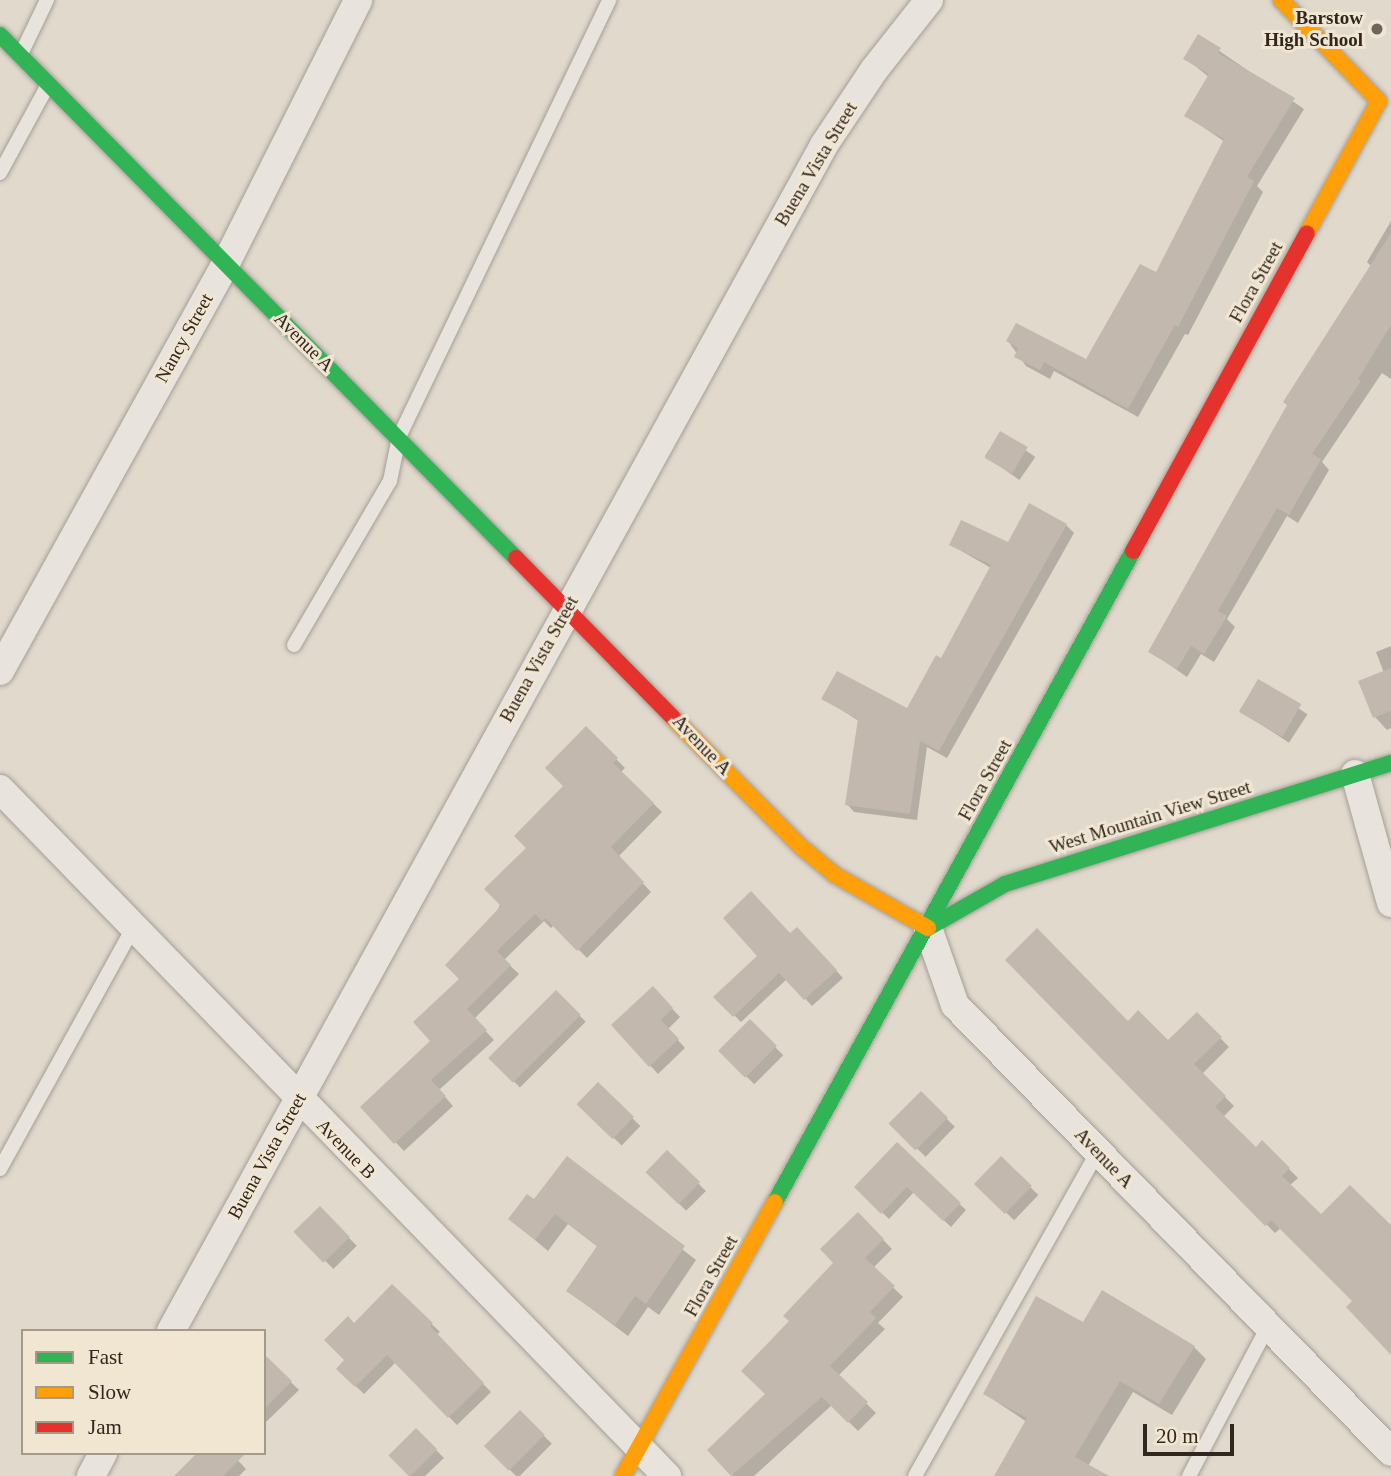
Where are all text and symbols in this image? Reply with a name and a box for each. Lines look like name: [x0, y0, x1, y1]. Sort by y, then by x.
place label: Barstow High School: [1264, 7, 1363, 51]
marker: Barstow High School: [1369, 21, 1385, 37]
street label: Buena Vista Street: [770, 98, 862, 230]
street label: Flora Street: [1224, 237, 1288, 327]
street label: Nancy Street: [150, 289, 218, 387]
street label: Avenue A: [269, 307, 339, 377]
street label: Buena Vista Street: [495, 592, 583, 726]
street label: Avenue A: [667, 710, 737, 780]
street label: Flora Street: [953, 735, 1017, 825]
street label: West Mountain View Street: [1046, 775, 1254, 859]
street label: Buena Vista Street: [223, 1089, 311, 1223]
street label: Avenue B: [312, 1114, 380, 1184]
street label: Avenue A: [1069, 1123, 1139, 1193]
street label: Flora Street: [679, 1231, 743, 1321]
legend: [21, 1329, 266, 1455]
text: Fast: [88, 1345, 123, 1369]
text: Slow: [88, 1380, 131, 1404]
scale bar: [1146, 1410, 1237, 1454]
text: Jam: [88, 1415, 122, 1439]
text: 20 m: [1156, 1424, 1199, 1448]

